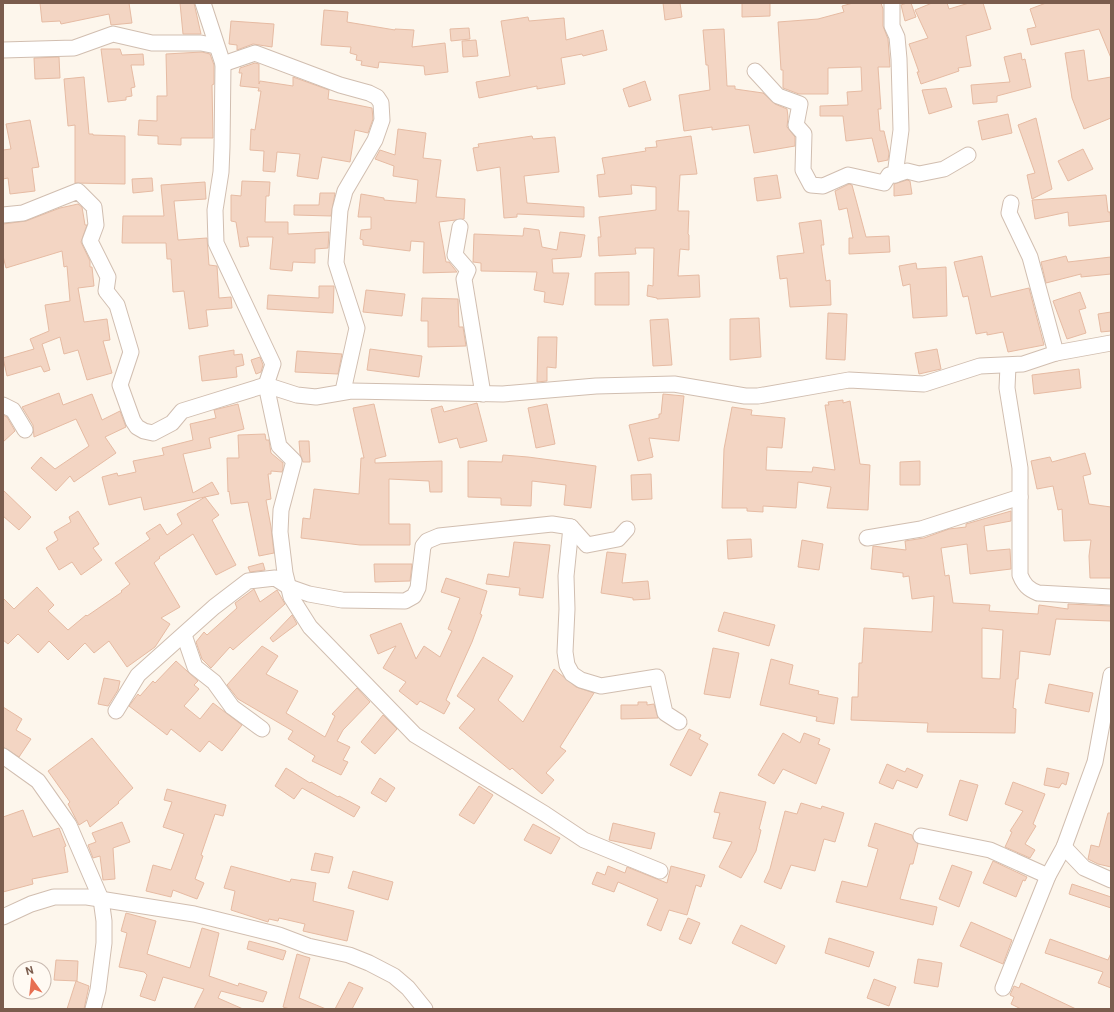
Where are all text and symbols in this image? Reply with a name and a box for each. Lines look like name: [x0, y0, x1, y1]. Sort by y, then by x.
north arrow: [12, 960, 52, 1000]
text: N: [24, 963, 35, 978]

